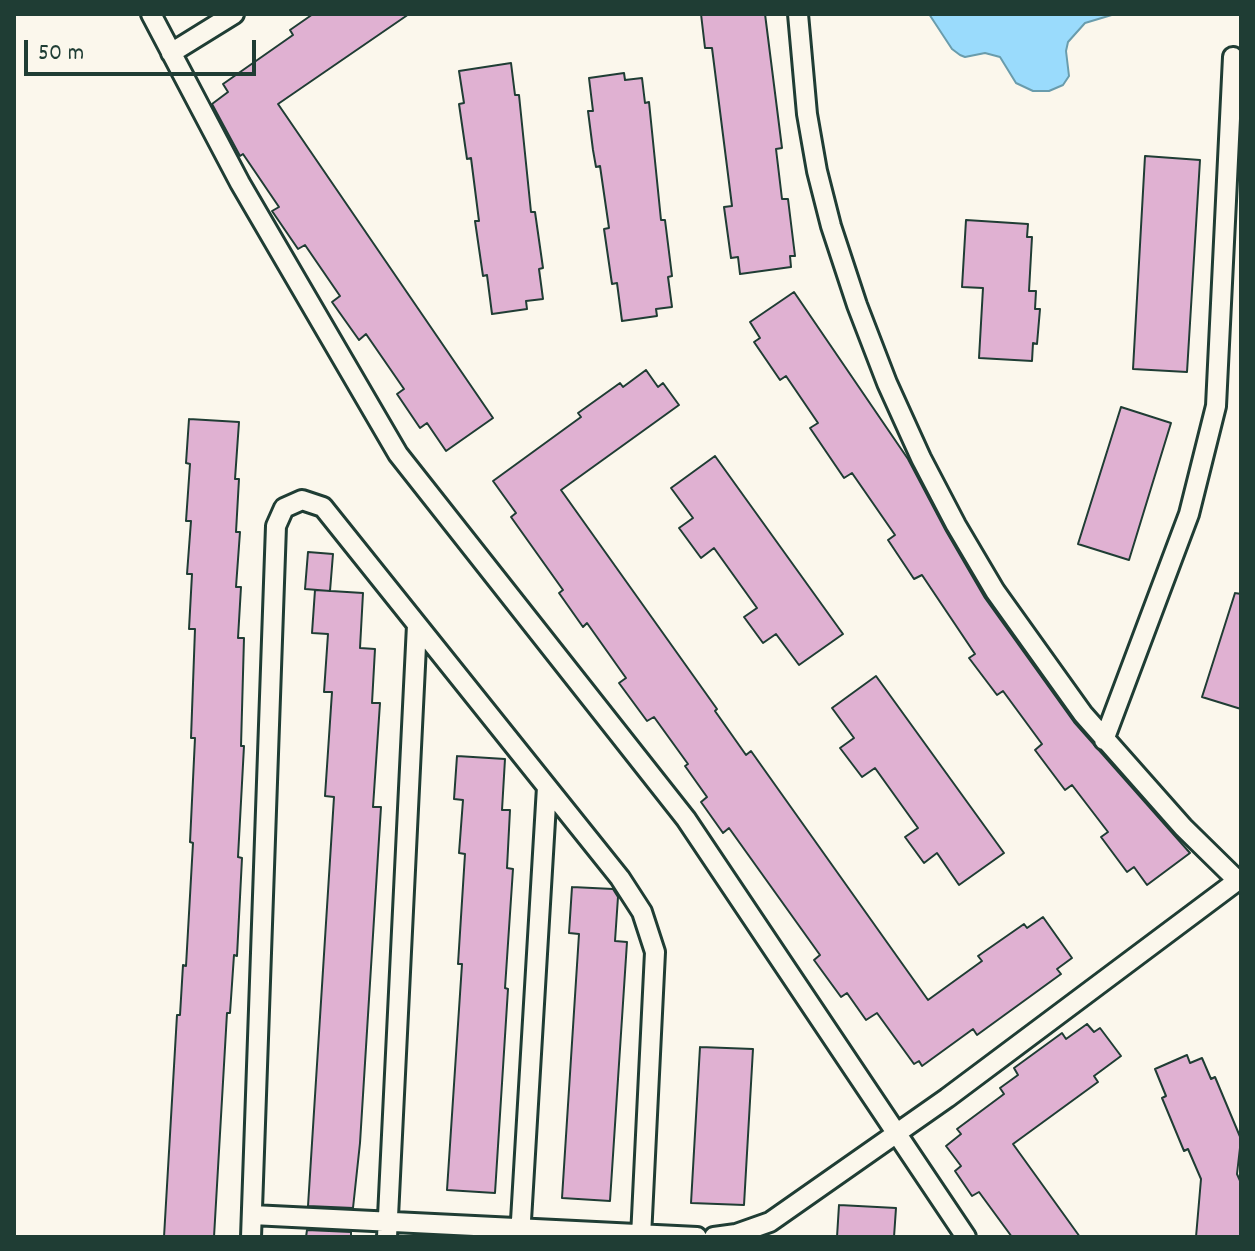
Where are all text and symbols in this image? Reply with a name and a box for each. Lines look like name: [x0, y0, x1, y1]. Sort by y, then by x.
scale bar: [28, 24, 260, 74]
text: 50 m: [38, 37, 84, 71]

